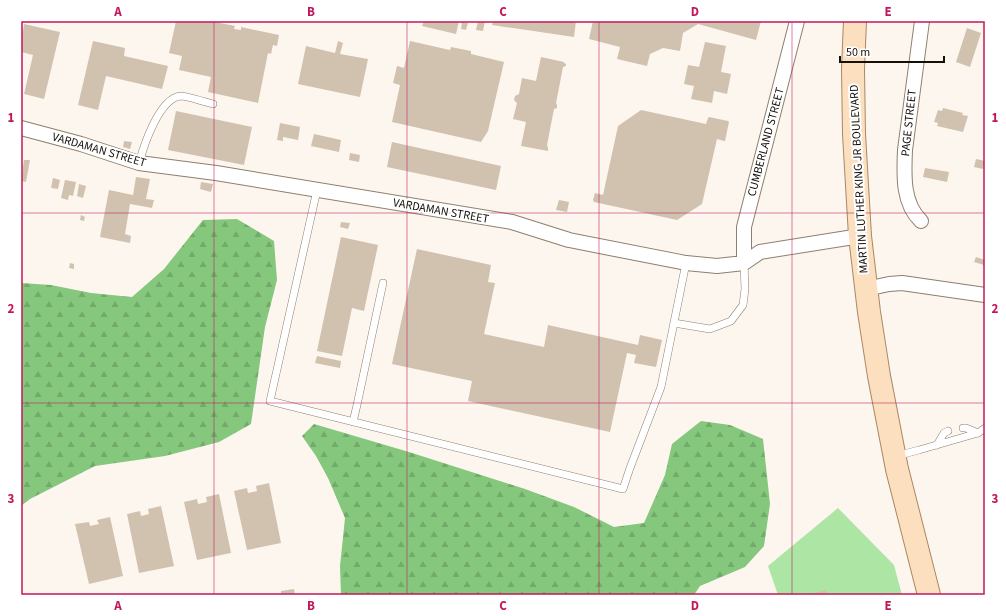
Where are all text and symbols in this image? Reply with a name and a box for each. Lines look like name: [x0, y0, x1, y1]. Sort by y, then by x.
text: A: [113, 3, 122, 21]
text: B: [307, 3, 315, 21]
text: C: [499, 3, 507, 21]
text: D: [691, 3, 699, 21]
text: E: [884, 3, 892, 21]
scale bar: [840, 38, 944, 64]
text: 50 m: [846, 44, 870, 61]
street label: MARTIN LUTHER KING JR BOULEVARD: [846, 84, 872, 274]
street label: CUMBERLAND STREET: [743, 85, 789, 198]
street label: PAGE STREET: [897, 88, 921, 157]
text: 1: [8, 109, 15, 127]
text: 1: [992, 109, 999, 127]
street label: VARDAMAN STREET: [50, 128, 149, 172]
street label: VARDAMAN STREET: [392, 194, 491, 228]
text: 2: [8, 300, 15, 318]
text: 2: [992, 300, 999, 318]
text: 3: [8, 490, 15, 508]
text: 3: [992, 490, 999, 508]
text: A: [113, 597, 122, 615]
text: B: [307, 597, 315, 615]
text: C: [499, 597, 507, 615]
text: D: [691, 597, 699, 615]
text: E: [884, 597, 892, 615]

